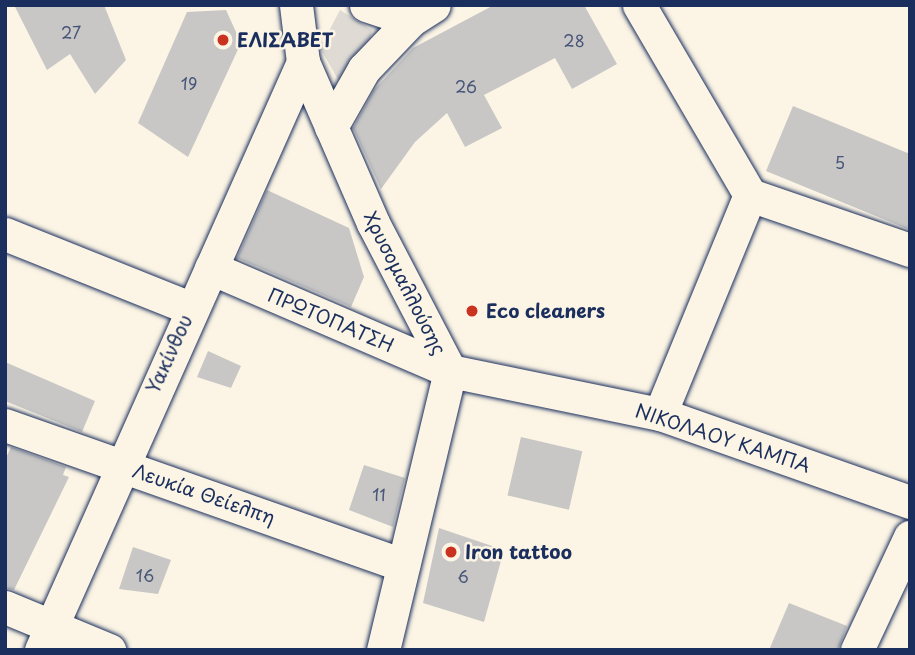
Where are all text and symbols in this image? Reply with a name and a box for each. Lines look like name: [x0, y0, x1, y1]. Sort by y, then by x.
house number: 27: [61, 22, 81, 42]
place label: ΕΛΙΣΑΒΕΤ: [237, 29, 333, 51]
house number: 28: [563, 30, 585, 50]
marker: ΕΛΙΣΑΒΕΤ: [215, 32, 231, 48]
house number: 19: [181, 73, 197, 93]
house number: 26: [455, 76, 477, 96]
house number: 5: [835, 152, 845, 172]
street label: Χρυσομαλλούσης: [359, 208, 451, 358]
street label: ΠΡΩΤΟΠΑΤΣΗ: [265, 283, 397, 357]
place label: Eco cleaners: [486, 300, 605, 322]
marker: Eco cleaners: [464, 303, 480, 319]
street label: Υακίνθου: [141, 311, 197, 397]
street label: ΝΙΚΟΛΑΟΥ ΚΑΜΠΑ: [633, 399, 813, 477]
street label: Λευκία Θείελπη: [130, 459, 278, 529]
house number: 11: [372, 484, 386, 504]
place label: Iron tattoo: [465, 541, 572, 563]
marker: Iron tattoo: [443, 544, 459, 560]
house number: 16: [136, 565, 154, 585]
house number: 6: [457, 566, 469, 586]

